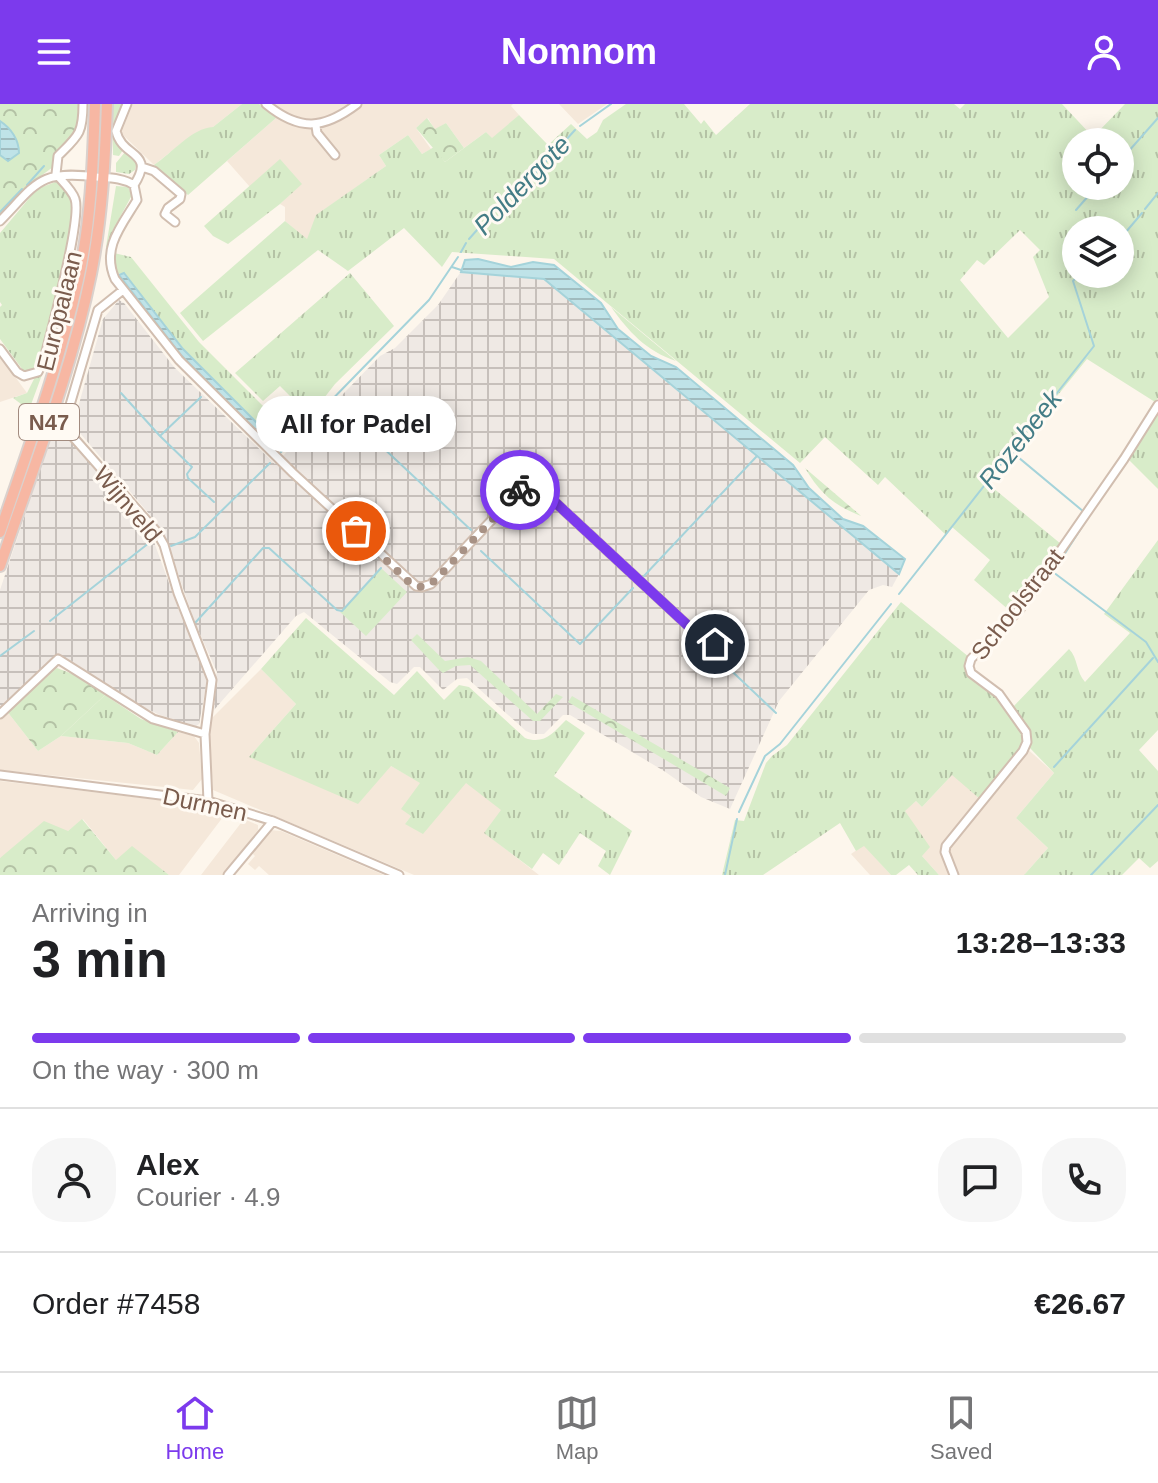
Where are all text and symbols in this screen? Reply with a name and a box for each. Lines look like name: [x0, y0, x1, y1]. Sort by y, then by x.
icon: menu: [32, 30, 76, 74]
icon: person: [1082, 30, 1126, 74]
text: Nomnom: [501, 31, 657, 72]
map controls: [1062, 128, 1134, 288]
button: locate: [1062, 128, 1134, 200]
water label: Poldergote: [468, 129, 576, 241]
button: layers: [1062, 216, 1134, 288]
street label: Europalaan: [31, 248, 87, 374]
water label: Rozebeek: [972, 382, 1069, 494]
callout: All for Padel: [256, 395, 456, 451]
road number: N47: [19, 404, 79, 440]
text: All for Padel: [280, 409, 432, 439]
courier: [480, 450, 560, 530]
street label: Wijnveld: [89, 461, 167, 547]
icon: bike: [498, 468, 542, 512]
pin: [322, 497, 390, 565]
icon: bag: [334, 509, 378, 553]
street label: Schoolstraat: [965, 543, 1069, 665]
pin: [681, 610, 749, 678]
icon: home: [693, 622, 737, 666]
street label: Durmen: [160, 782, 250, 826]
text: Arriving in: [32, 898, 148, 928]
text: 13:28–13:33: [956, 926, 1126, 959]
text: 3 min: [32, 930, 168, 988]
text: On the way · 300 m: [32, 1055, 259, 1085]
button: person: [32, 1138, 116, 1222]
button: chat: [938, 1138, 1022, 1222]
button: phone: [1042, 1138, 1126, 1222]
text: Alex: [136, 1148, 199, 1181]
text: Courier · 4.9: [136, 1182, 281, 1212]
text: Order #7458: [32, 1287, 200, 1320]
text: €26.67: [1034, 1287, 1126, 1320]
tab: Home: [165, 1391, 224, 1465]
tab: Map: [555, 1391, 599, 1465]
tab: Saved: [930, 1391, 993, 1465]

